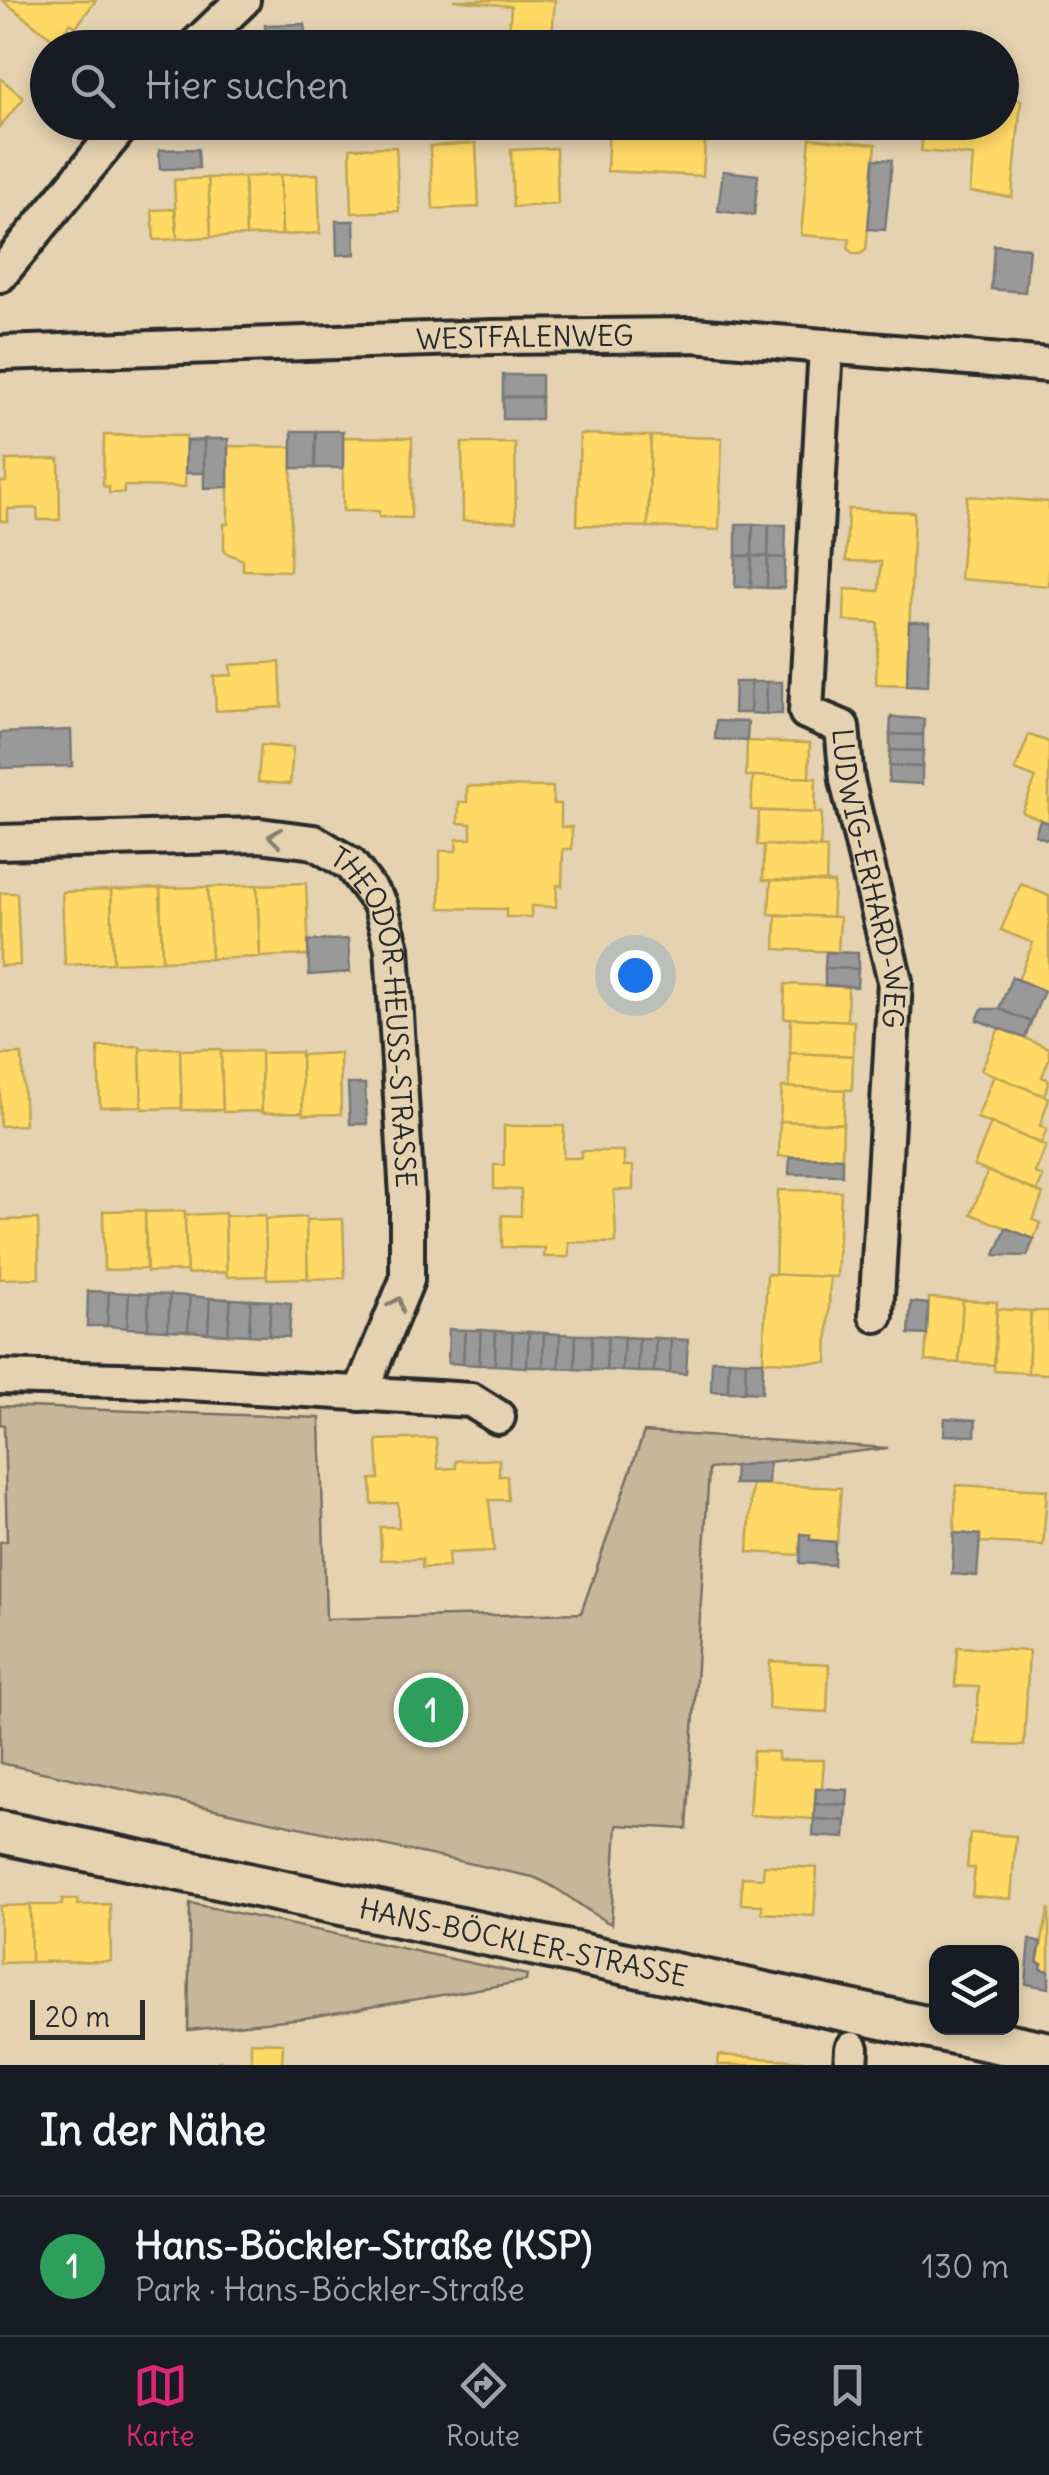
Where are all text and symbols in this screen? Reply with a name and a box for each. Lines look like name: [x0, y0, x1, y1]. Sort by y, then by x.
search box: [30, 30, 1019, 140]
icon: search: [65, 58, 120, 113]
text: Hier suchen: [145, 62, 349, 109]
street label: WESTFALENWEG: [415, 318, 634, 357]
street label: LUDWIG-ERHARD-WEG: [824, 727, 915, 1029]
one-way arrow: [267, 827, 283, 848]
street label: THEODOR-HEUSS-STRASSE: [324, 839, 424, 1189]
your location: [610, 950, 661, 1001]
one-way arrow: [386, 1296, 406, 1314]
pin: 1: [398, 1672, 464, 1748]
street label: HANS-BÖCKLER-STRASSE: [356, 1890, 691, 1994]
map controls: [929, 1945, 1019, 2035]
button: layers: [929, 1945, 1019, 2035]
scale bar: [30, 1995, 145, 2040]
text: 20 m: [45, 1999, 110, 2035]
text: In der Nähe: [40, 2104, 266, 2156]
text: Hans-Böckler-Straße (KSP): [135, 2222, 592, 2269]
text: 1: [66, 2246, 79, 2287]
text: 130 m: [921, 2246, 1009, 2287]
text: Park · Hans-Böckler-Straße: [135, 2269, 525, 2310]
tab: Karte: [126, 2358, 195, 2454]
tab: Route: [446, 2358, 520, 2454]
tab: Gespeichert: [771, 2358, 923, 2454]

